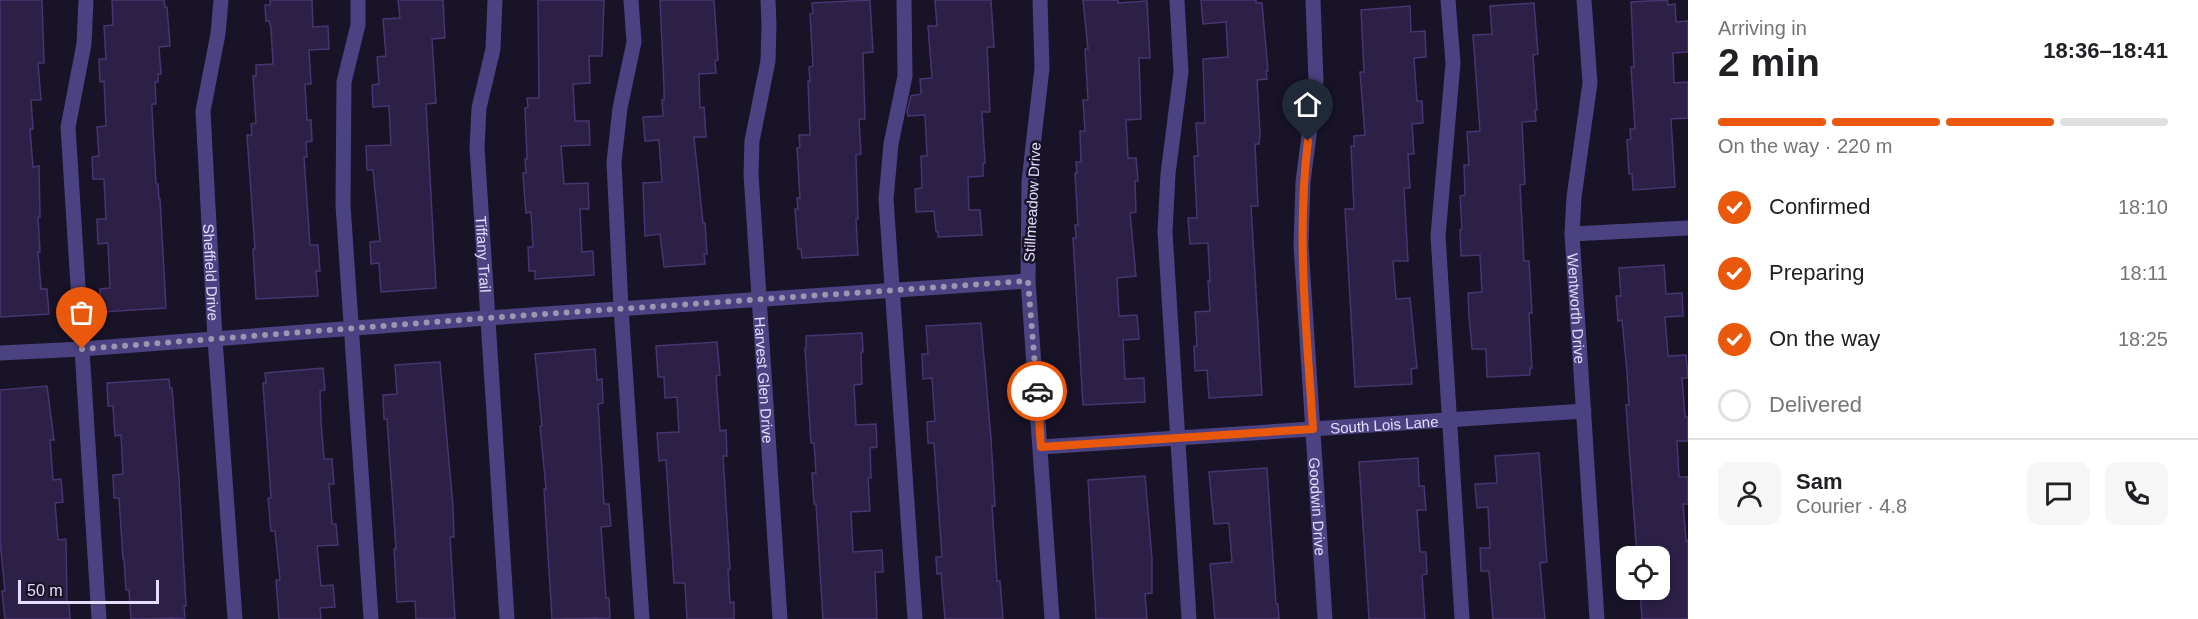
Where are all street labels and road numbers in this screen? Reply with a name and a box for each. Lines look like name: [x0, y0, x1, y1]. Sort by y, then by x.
street label: Stillmeadow Drive: [1020, 142, 1044, 262]
street label: Tiffany Trail: [473, 215, 495, 293]
street label: Sheffield Drive: [200, 223, 223, 321]
street label: Wentworth Drive: [1565, 253, 1589, 364]
street label: Harvest Glen Drive: [752, 316, 777, 444]
street label: South Lois Lane: [1330, 412, 1439, 436]
street label: Goodwin Drive: [1306, 457, 1329, 556]

